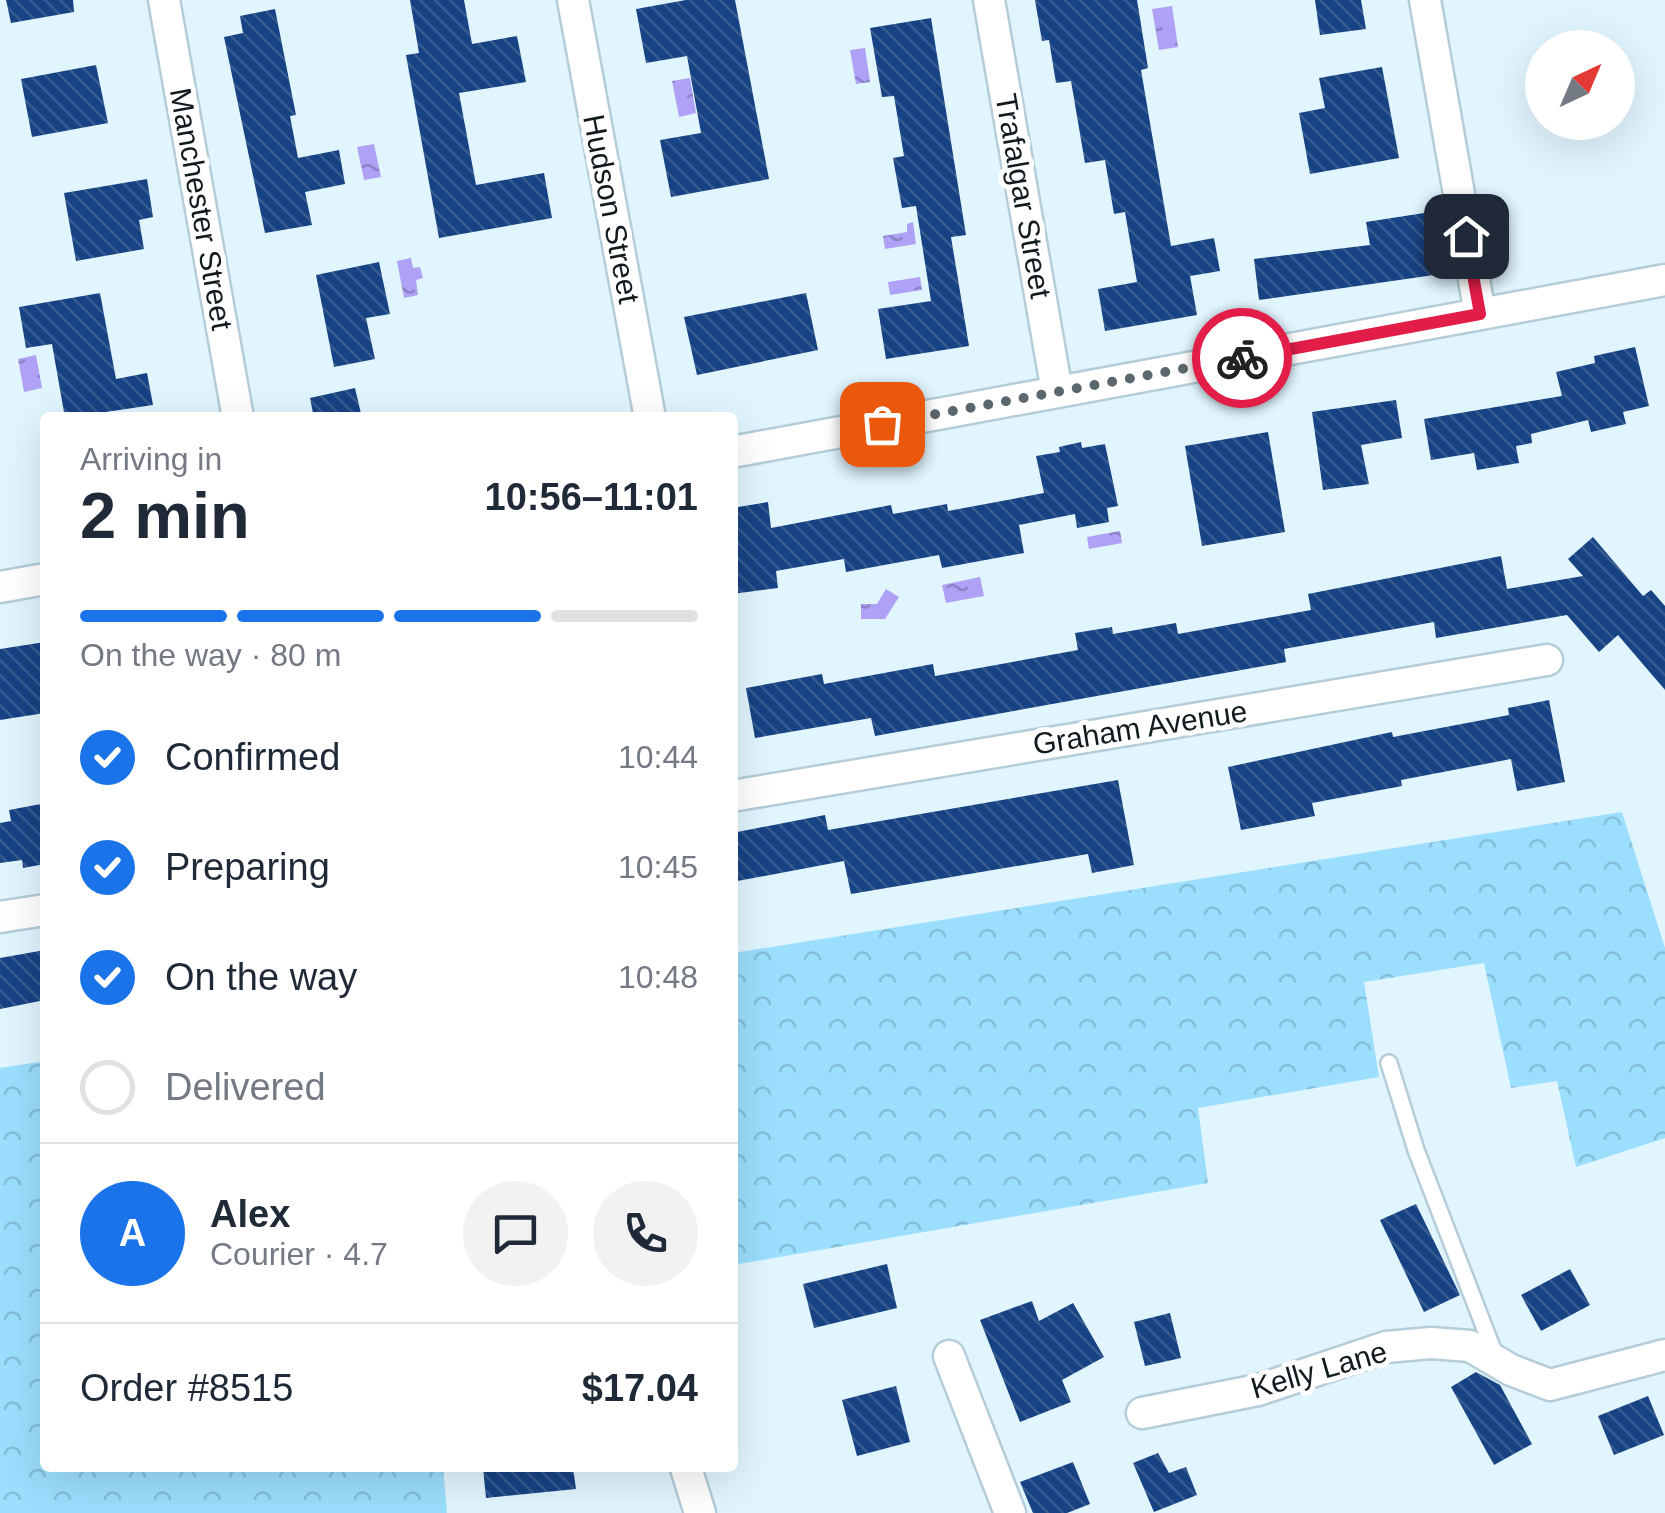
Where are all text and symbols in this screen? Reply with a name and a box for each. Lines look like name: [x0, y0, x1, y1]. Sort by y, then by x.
north arrow: [1525, 30, 1635, 140]
map controls: [1525, 30, 1635, 140]
street label: Manchester Street: [164, 85, 239, 333]
street label: Trafalgar Street: [989, 91, 1058, 302]
street label: Hudson Street: [577, 112, 646, 307]
pin: [1424, 194, 1509, 279]
icon: home: [1439, 209, 1494, 264]
courier: [1192, 308, 1292, 408]
icon: bike: [1215, 331, 1270, 386]
pin: [840, 382, 925, 467]
icon: bag: [855, 397, 910, 452]
text: Arriving in: [80, 441, 222, 477]
text: 10:56–11:01: [485, 476, 698, 518]
text: 2 min: [80, 479, 250, 552]
text: On the way · 80 m: [80, 637, 341, 673]
street label: Graham Avenue: [1031, 694, 1249, 761]
icon: check: [80, 730, 135, 785]
text: Confirmed: [165, 736, 340, 778]
text: 10:44: [618, 739, 698, 775]
icon: check: [80, 840, 135, 895]
text: Preparing: [165, 846, 330, 888]
text: 10:45: [618, 849, 698, 885]
icon: check: [80, 950, 135, 1005]
text: On the way: [165, 956, 357, 998]
text: 10:48: [618, 959, 698, 995]
text: Delivered: [165, 1066, 326, 1108]
button: chat: [463, 1181, 568, 1286]
button: phone: [593, 1181, 698, 1286]
text: Alex: [210, 1193, 290, 1235]
text: A: [119, 1212, 146, 1254]
text: Courier · 4.7: [210, 1236, 388, 1272]
street label: Kelly Lane: [1247, 1334, 1391, 1405]
text: Order #8515: [80, 1367, 293, 1409]
text: $17.04: [582, 1367, 698, 1409]

